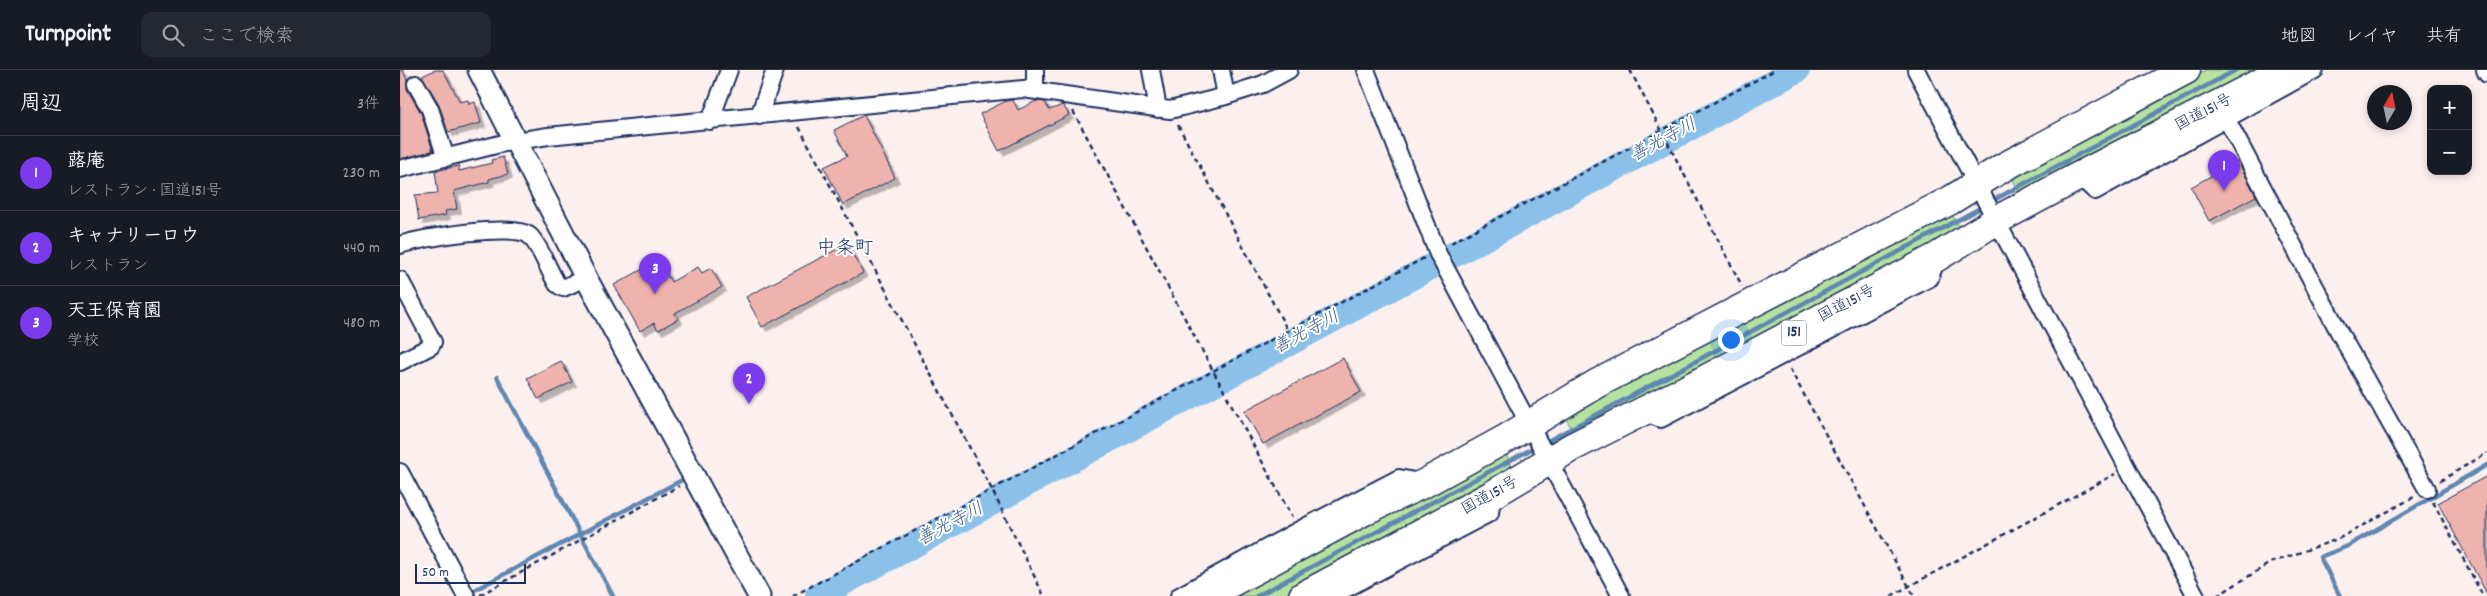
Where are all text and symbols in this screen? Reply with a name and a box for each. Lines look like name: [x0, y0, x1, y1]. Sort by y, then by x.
search box: [141, 12, 491, 57]
text: Turnpoint: [25, 18, 111, 52]
icon: search: [159, 21, 187, 49]
text: ここで検索: [199, 24, 294, 51]
text: 地図: [2281, 25, 2317, 50]
text: レイヤ: [2345, 25, 2398, 50]
text: 共有: [2426, 25, 2462, 50]
north arrow: [2367, 85, 2412, 130]
map controls: [2427, 85, 2472, 175]
button: +: [2427, 85, 2472, 130]
street label: 国道151号: [2171, 88, 2237, 138]
text: 周辺: [20, 90, 62, 120]
text: 3件: [357, 93, 380, 116]
water label: 善光寺川: [1626, 113, 1702, 169]
button: −: [2427, 130, 2472, 175]
text: 蕗庵: [67, 149, 105, 176]
pin: 1: [2208, 150, 2240, 191]
text: 1: [34, 162, 38, 185]
text: 230 m: [343, 162, 380, 185]
text: レストラン · 国道151号: [67, 180, 222, 203]
text: キャナリーロウ: [67, 224, 199, 251]
district label: 中条町: [816, 236, 874, 263]
text: 2: [33, 237, 40, 260]
text: 440 m: [343, 237, 380, 260]
pin: 3: [639, 253, 671, 294]
text: レストラン: [67, 255, 148, 278]
street label: 国道151号: [1814, 279, 1880, 329]
text: 天王保育園: [67, 299, 162, 326]
water label: 善光寺川: [1269, 305, 1345, 361]
text: 3: [32, 312, 40, 335]
text: 480 m: [344, 312, 380, 335]
road number: 151: [1782, 320, 1806, 346]
your location: [1718, 327, 1744, 353]
text: 学校: [67, 330, 99, 353]
pin: 2: [733, 363, 765, 404]
street label: 国道151号: [1457, 471, 1523, 521]
water label: 善光寺川: [913, 497, 989, 553]
scale bar: [415, 561, 526, 584]
text: 50 m: [422, 563, 449, 583]

